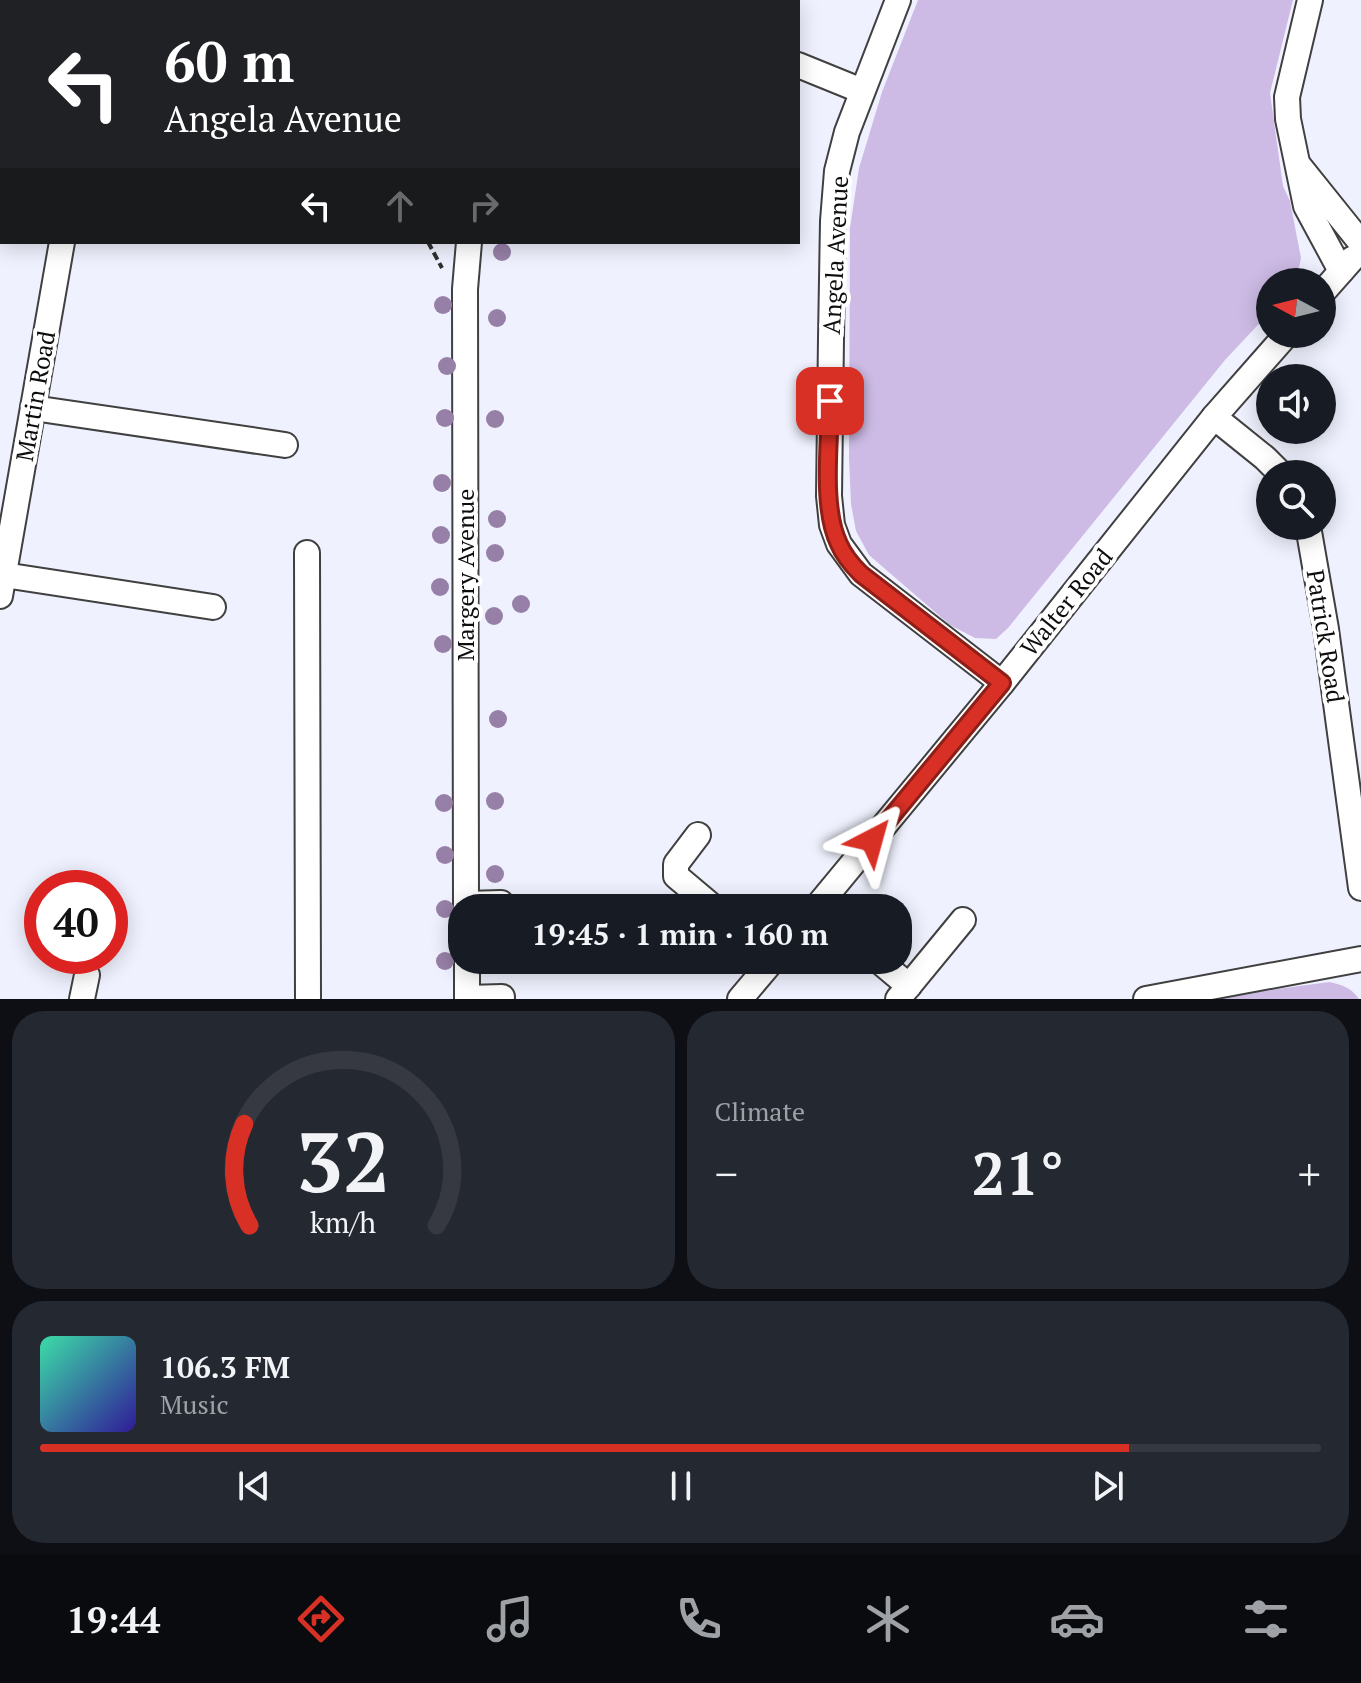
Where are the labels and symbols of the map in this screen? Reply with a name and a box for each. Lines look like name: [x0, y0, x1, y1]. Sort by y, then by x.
street label: Angela Avenue: [815, 175, 855, 335]
north arrow: [1256, 268, 1336, 348]
street label: Martin Road: [8, 328, 62, 464]
pin: [796, 367, 864, 435]
street label: Margery Avenue: [449, 489, 481, 661]
street label: Walter Road: [1013, 542, 1119, 662]
street label: Patrick Road: [1300, 567, 1352, 705]
position arrow: [830, 798, 914, 882]
speed limit sign: 40: [24, 870, 128, 974]

